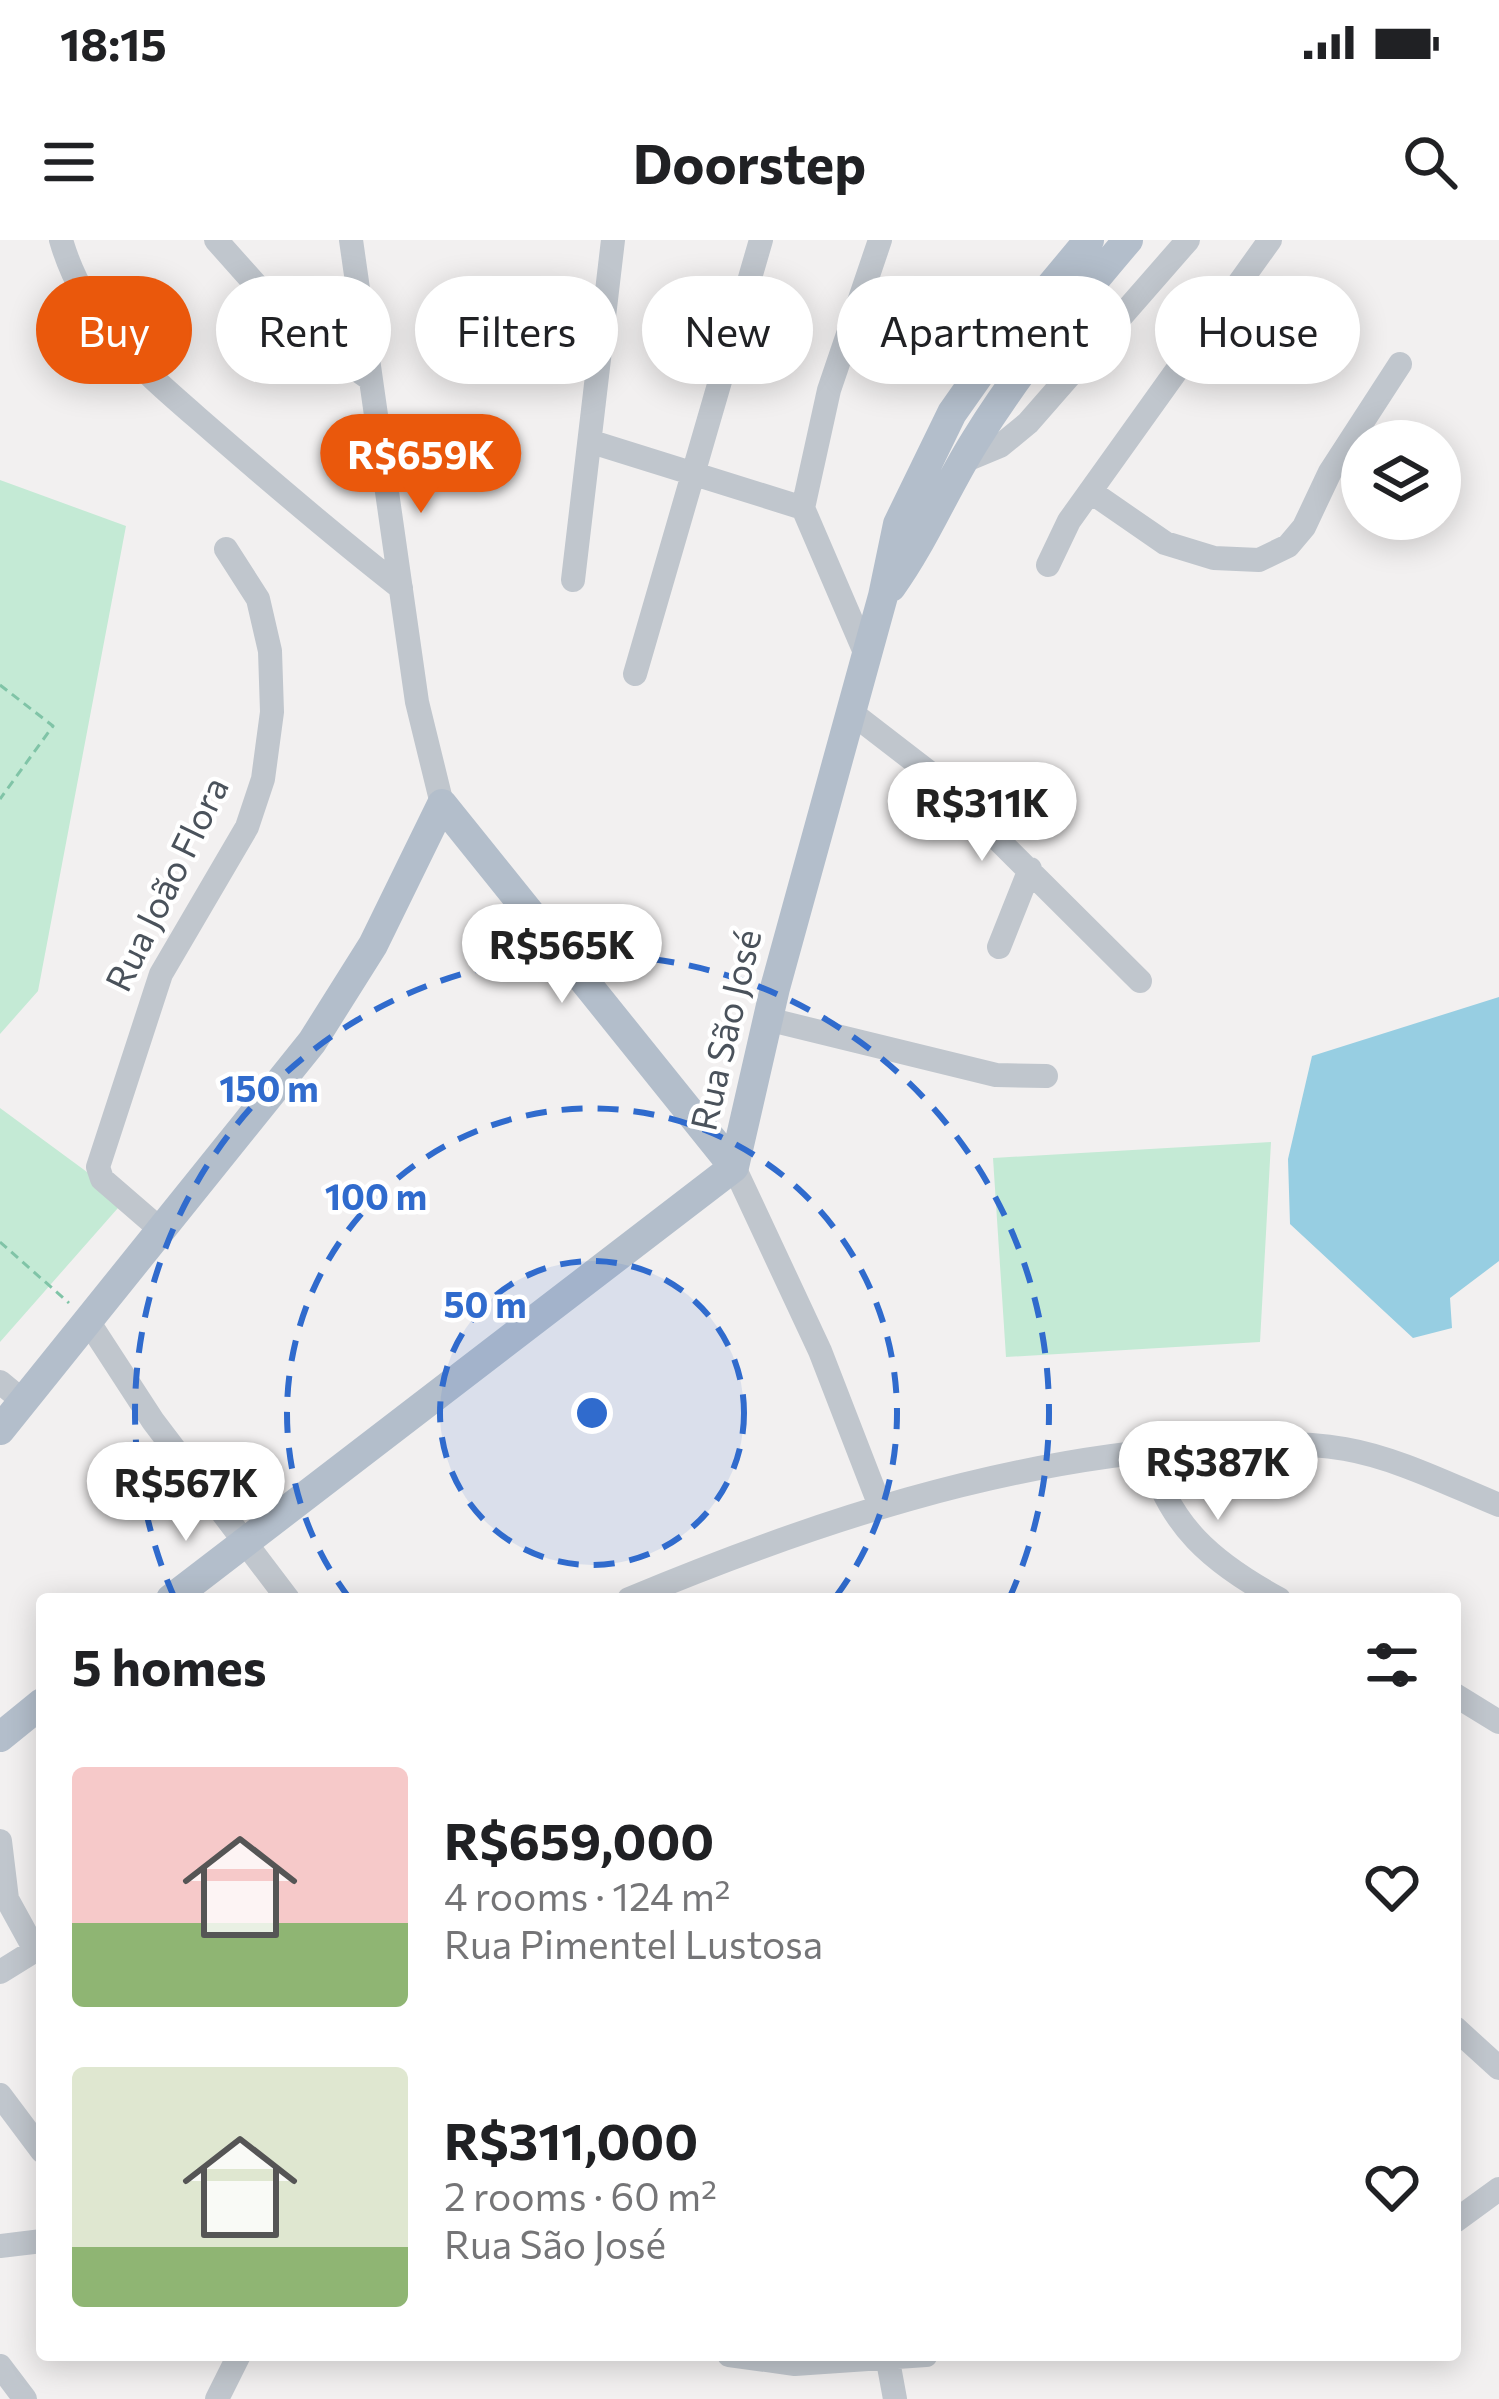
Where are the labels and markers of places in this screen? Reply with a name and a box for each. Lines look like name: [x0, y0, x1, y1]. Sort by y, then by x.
pin: R$659K: [323, 414, 519, 516]
pin: R$311K: [884, 762, 1080, 864]
pin: R$565K: [464, 904, 660, 1006]
centre of rings: [571, 1392, 613, 1434]
pin: R$387K: [1120, 1421, 1316, 1523]
pin: R$567K: [88, 1442, 284, 1544]

